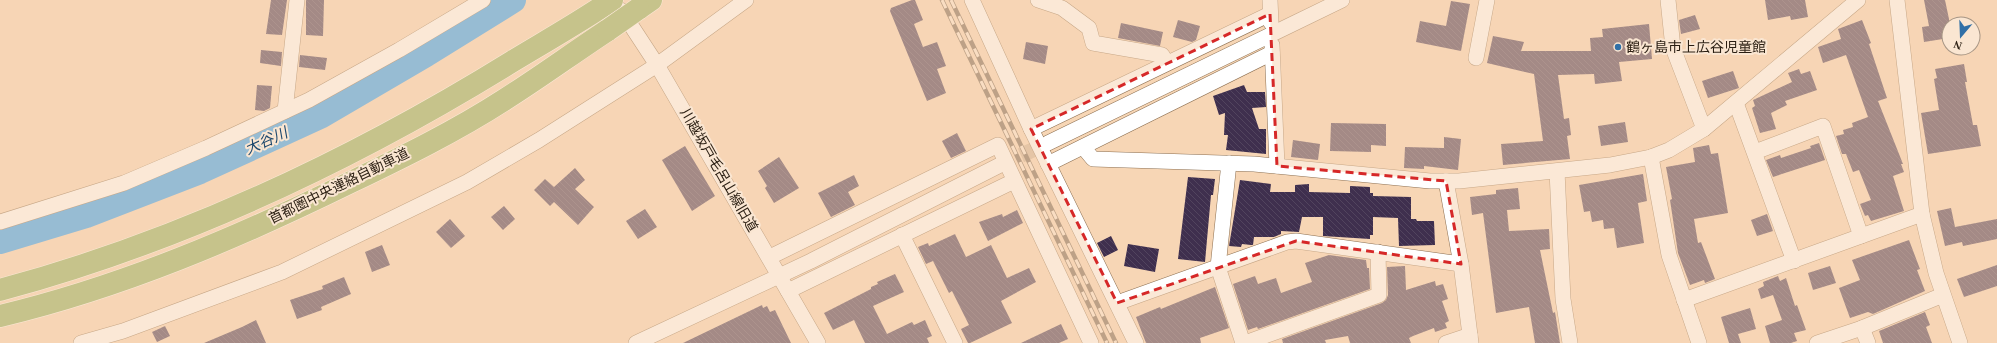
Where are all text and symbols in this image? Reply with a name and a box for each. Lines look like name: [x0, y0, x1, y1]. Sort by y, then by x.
north arrow: [1941, 16, 1981, 56]
text: N: [1952, 38, 1963, 52]
place label: 鶴ヶ島市上広谷児童館: [1626, 40, 1766, 55]
marker: 鶴ヶ島市上広谷児童館: [1613, 42, 1623, 52]
street label: 川越坂戸毛呂山線旧道: [678, 106, 760, 234]
water label: 大谷川: [242, 124, 292, 157]
street label: 首都圏中央連絡自動車道: [267, 146, 411, 226]

